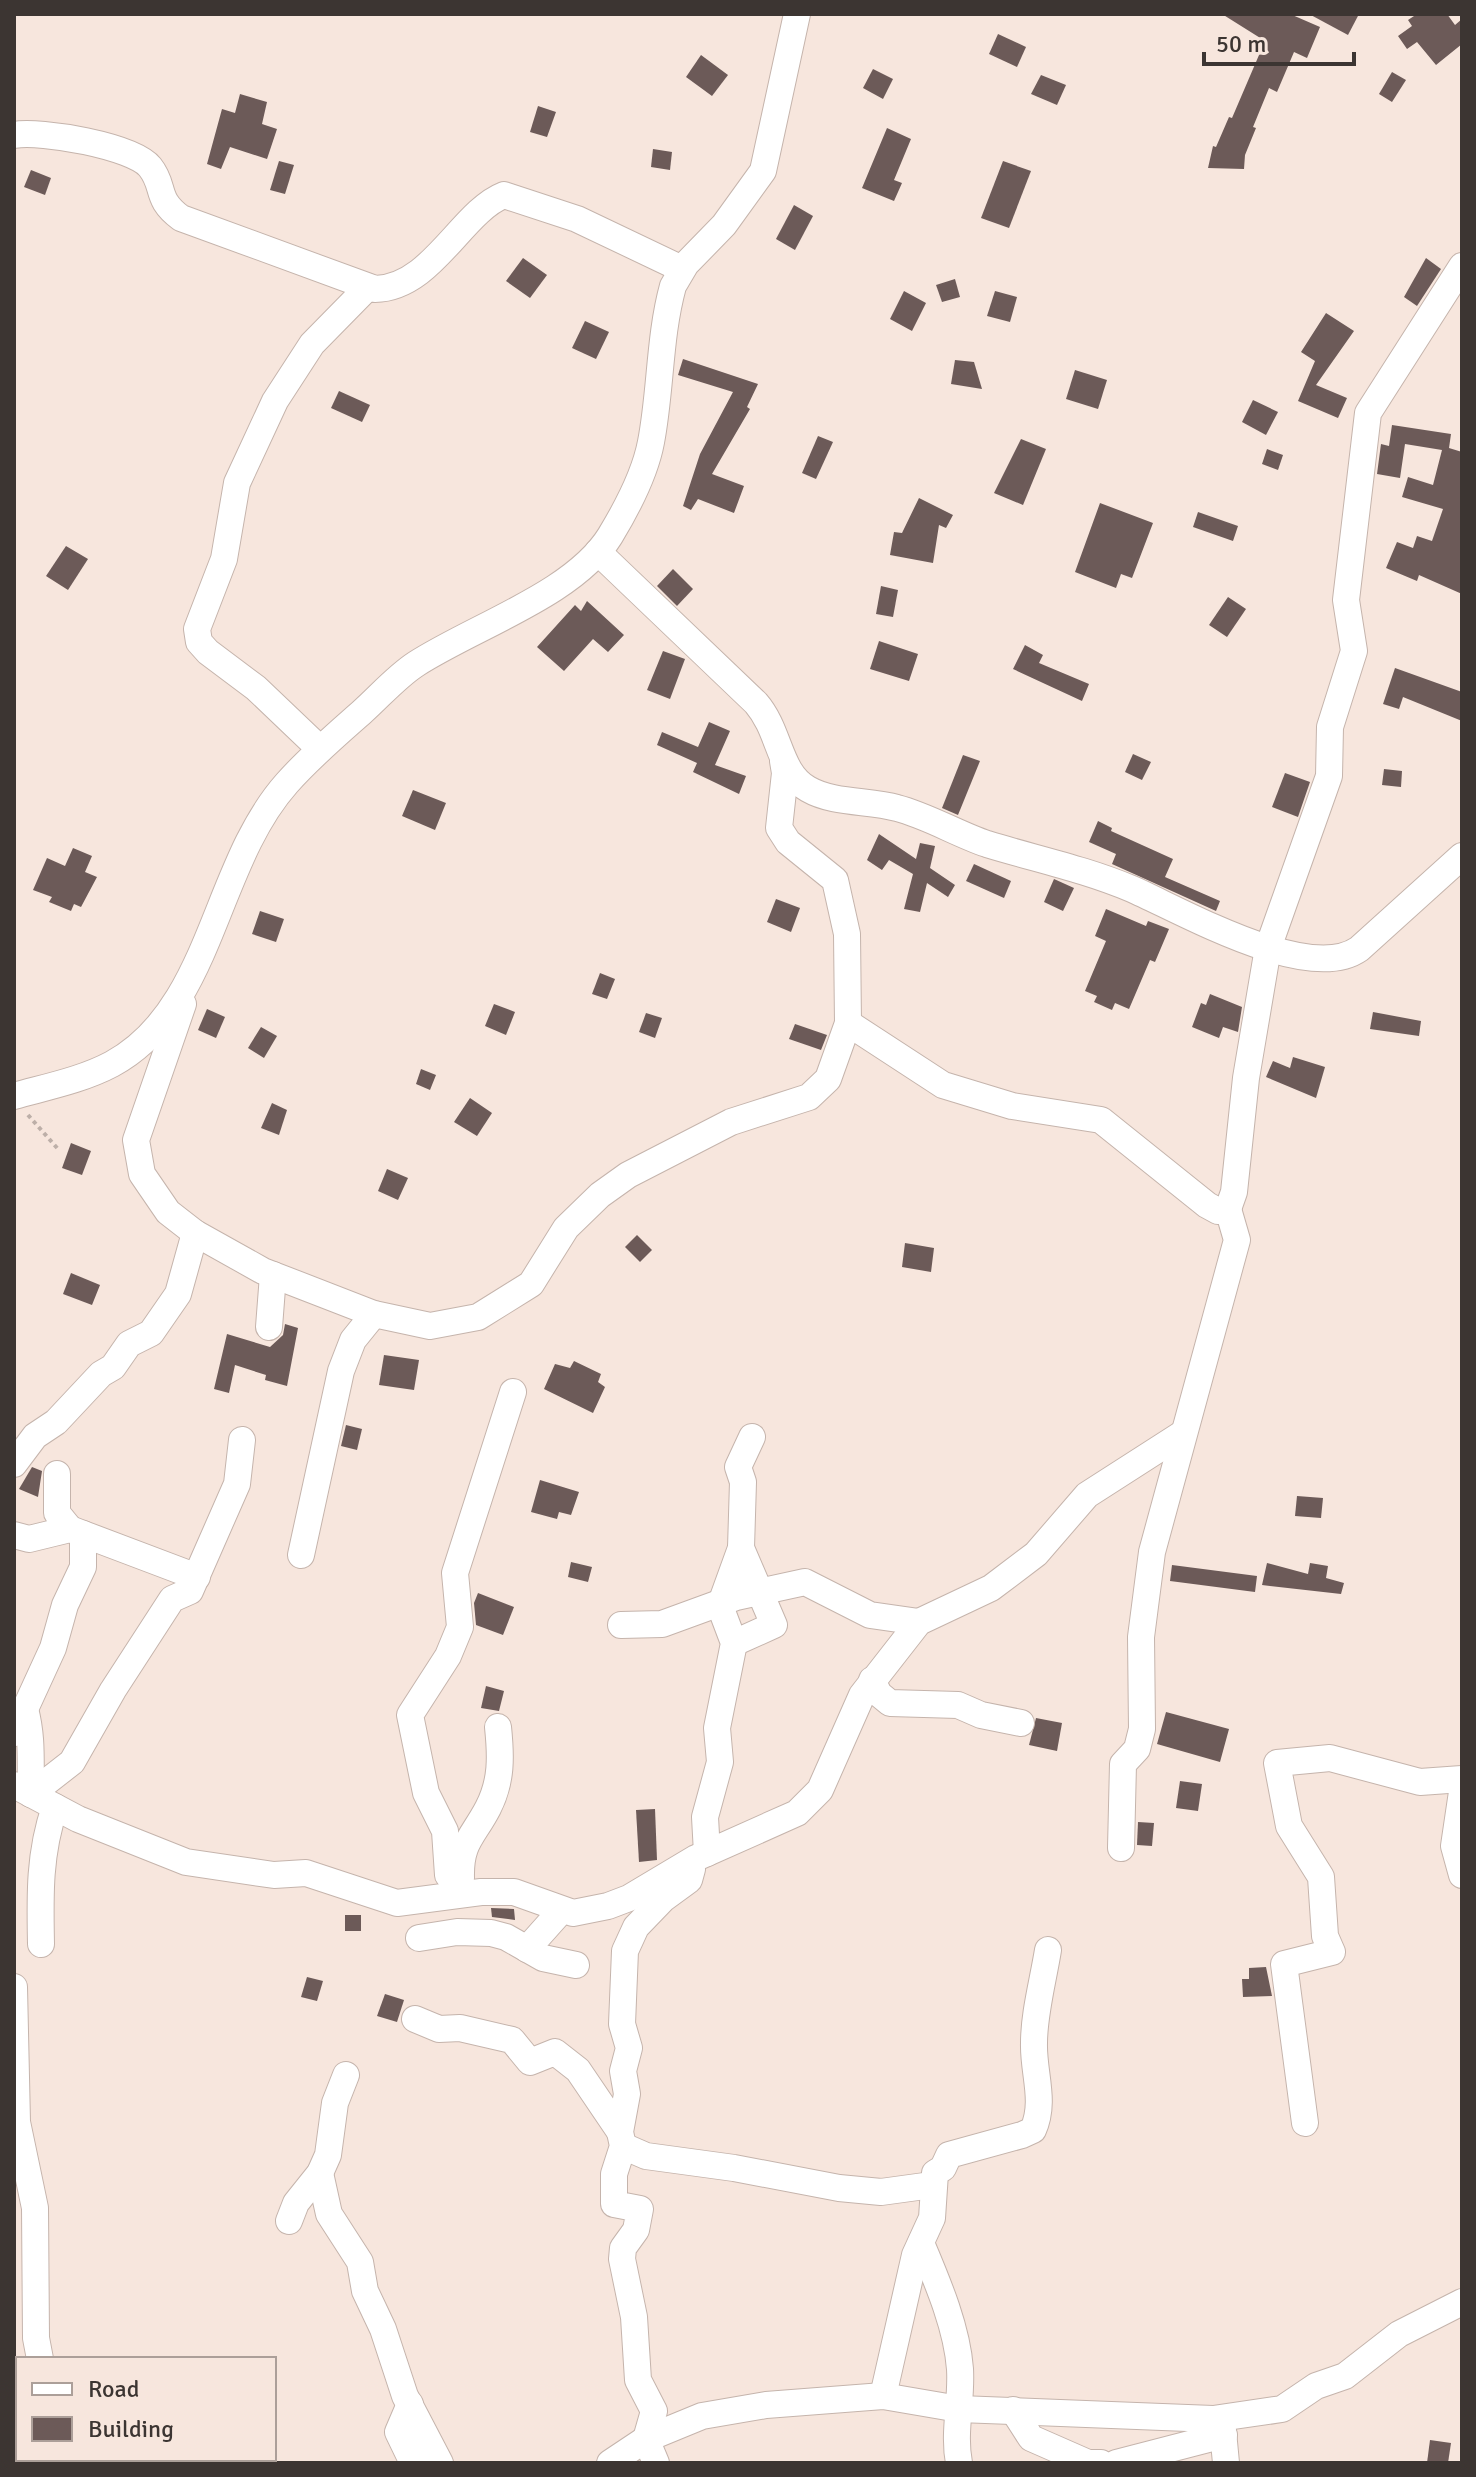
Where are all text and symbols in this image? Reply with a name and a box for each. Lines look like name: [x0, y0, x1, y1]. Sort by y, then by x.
scale bar: [1204, 16, 1354, 66]
text: 50 m: [1216, 29, 1266, 59]
legend: [16, 2357, 276, 2461]
text: Road: [88, 2374, 139, 2404]
text: Building: [88, 2414, 174, 2444]

